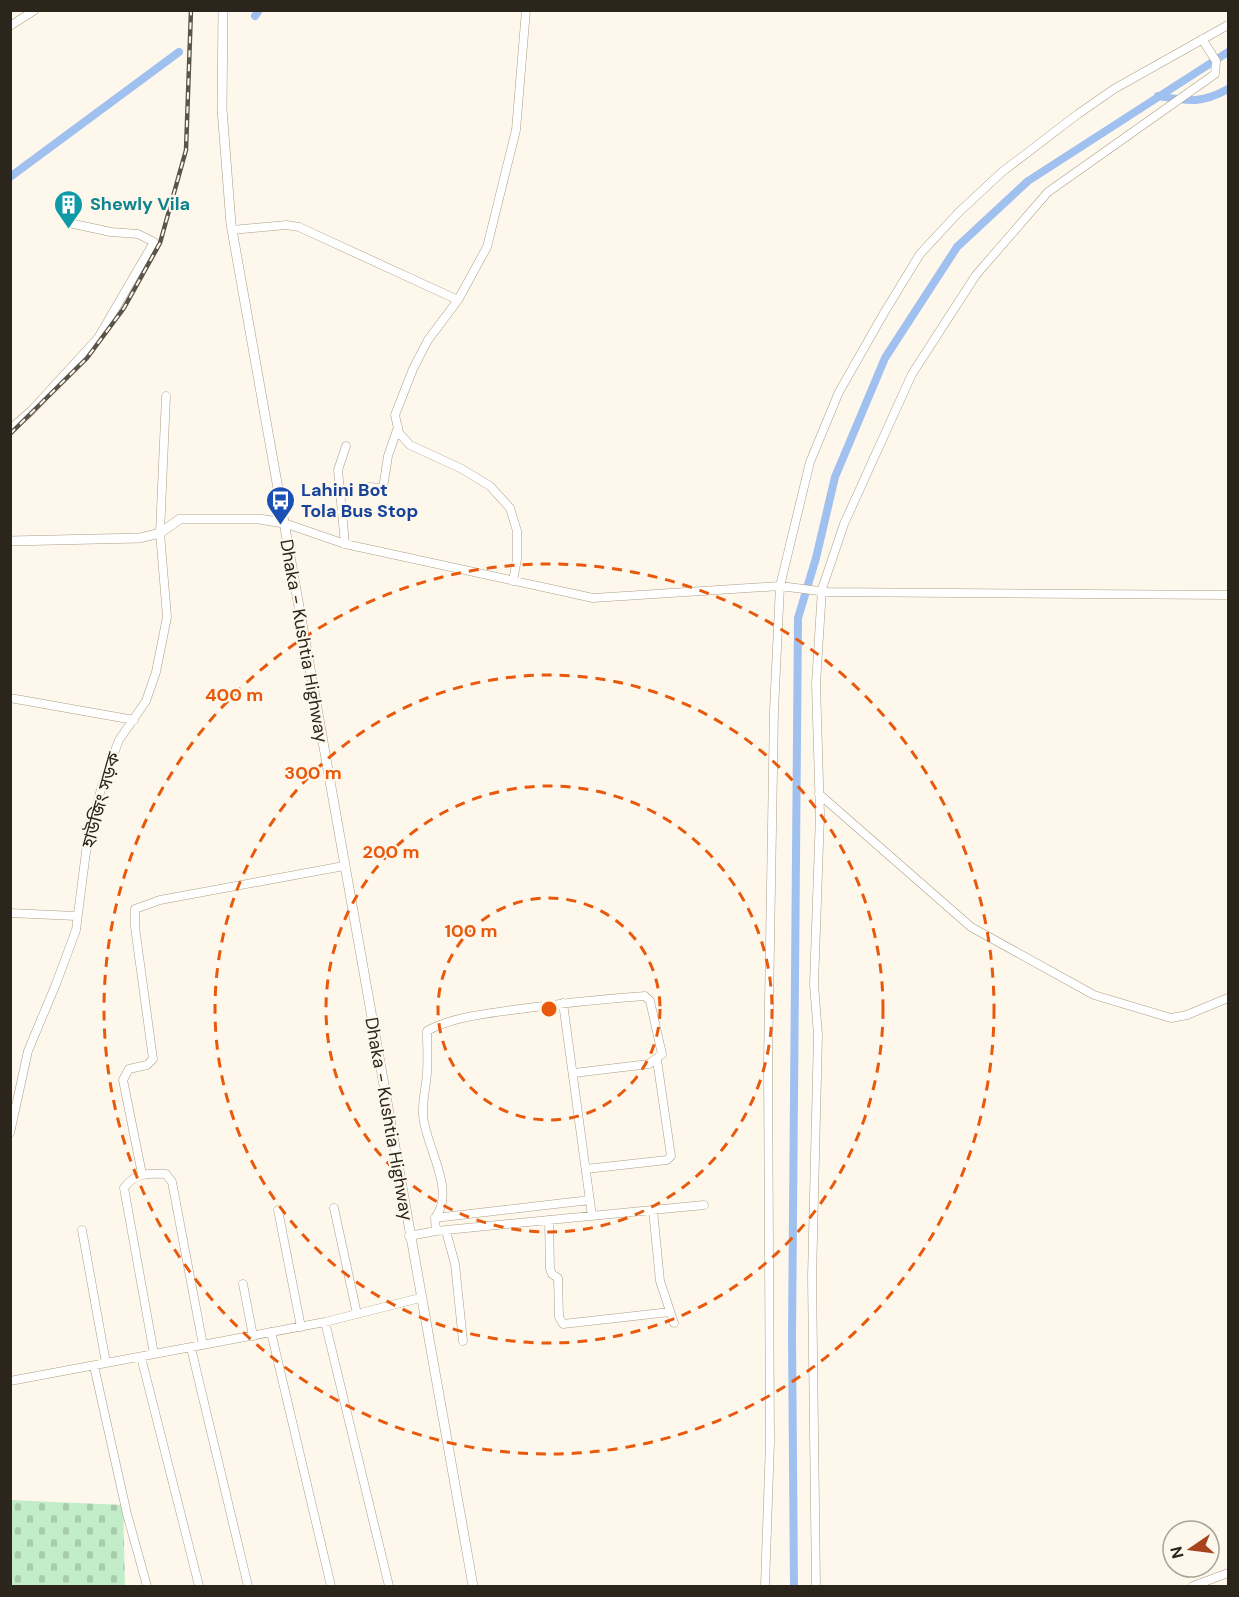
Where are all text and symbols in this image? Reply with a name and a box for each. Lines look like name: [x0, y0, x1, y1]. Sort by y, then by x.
building icon: Shewly Vila: [53, 188, 85, 230]
place label: Shewly Vila: [90, 192, 190, 216]
place label: Lahini Bot Tola Bus Stop: [301, 478, 418, 523]
bus stop icon: Lahini Bot Tola Bus Stop: [264, 484, 296, 526]
street label: Dhaka - Kushtia Highway: [274, 537, 334, 745]
text: 400 m: [205, 683, 263, 707]
street label: হাউজিং সড়ক: [76, 749, 126, 852]
text: 300 m: [284, 761, 342, 785]
text: 200 m: [363, 840, 419, 864]
text: 100 m: [444, 919, 498, 943]
centre of rings: [539, 999, 559, 1019]
street label: Dhaka - Kushtia Highway: [359, 1015, 419, 1223]
north arrow: [1161, 1519, 1221, 1579]
text: N: [1165, 1544, 1189, 1561]

